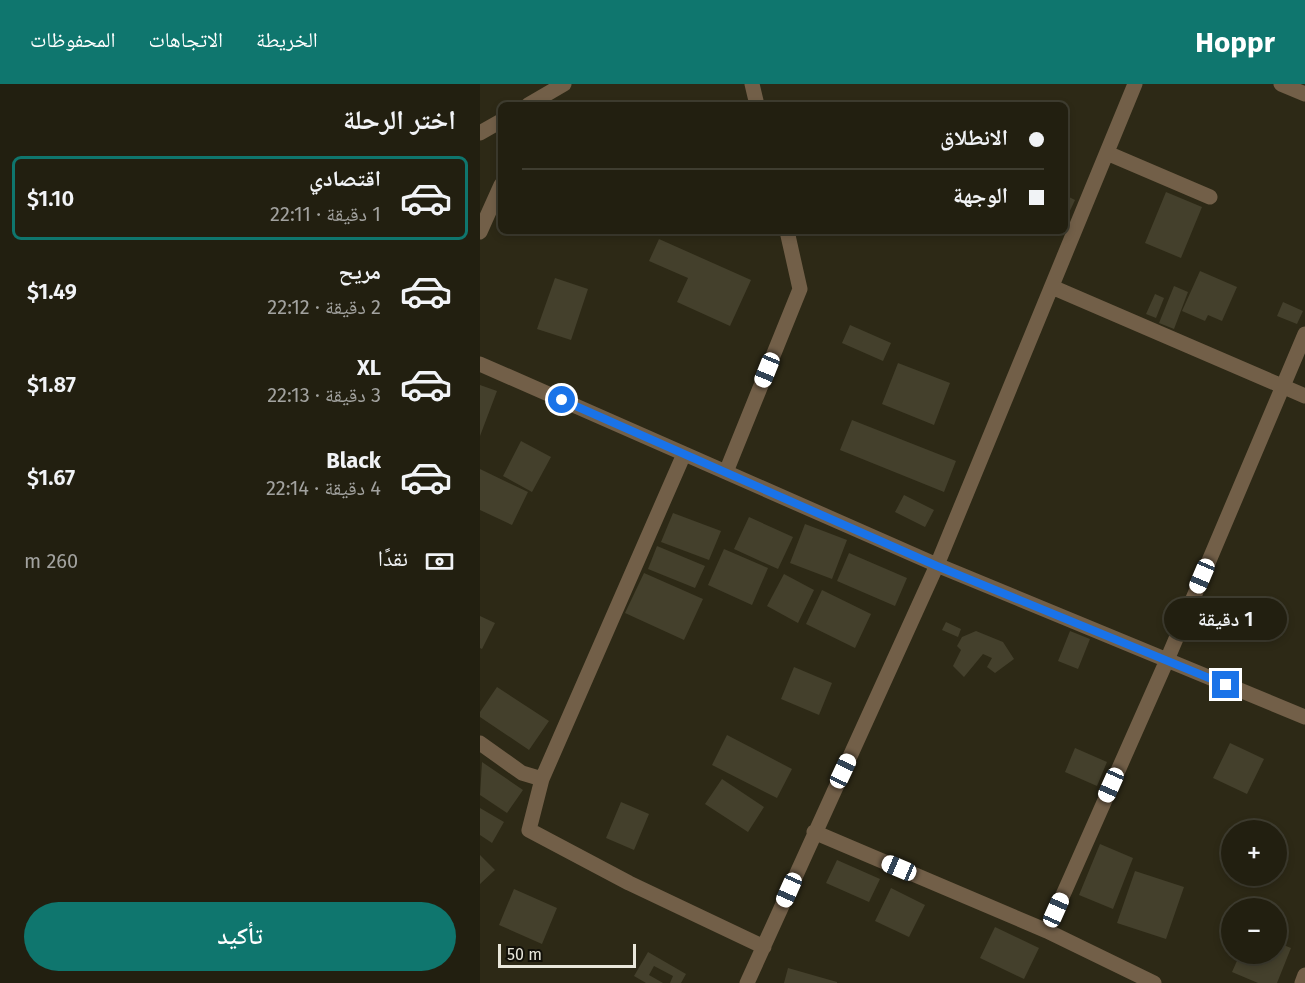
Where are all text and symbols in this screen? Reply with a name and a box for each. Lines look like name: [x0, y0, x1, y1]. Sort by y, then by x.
text: Hoppr: [1195, 26, 1275, 59]
text: المحفوظات: [30, 27, 115, 53]
text: الاتجاهات: [148, 27, 223, 53]
text: الخريطة: [256, 27, 318, 53]
text: اختر الرحلة: [343, 104, 456, 136]
text: الانطلاق: [940, 124, 1008, 151]
text: اقتصادي: [309, 165, 381, 192]
icon: car: [399, 171, 453, 225]
text: الوجهة: [953, 182, 1008, 209]
text: $1.10: [27, 185, 74, 212]
text: 1 دقيقة · 22:11: [270, 202, 381, 226]
text: مريح: [338, 258, 381, 285]
icon: car: [399, 264, 453, 318]
text: $1.49: [27, 278, 77, 305]
text: 2 دقيقة · 22:12: [267, 295, 381, 319]
car: [752, 350, 782, 390]
text: XL: [357, 354, 381, 381]
icon: car: [399, 357, 453, 411]
text: $1.87: [27, 371, 76, 398]
text: 3 دقيقة · 22:13: [267, 383, 381, 407]
route start: [548, 386, 575, 413]
text: Black: [326, 447, 381, 474]
icon: car: [399, 450, 453, 504]
text: $1.67: [27, 464, 75, 491]
text: 4 دقيقة · 22:14: [266, 476, 381, 500]
text: نقدًا: [378, 545, 408, 572]
icon: cash: [423, 545, 456, 578]
text: 260 m: [24, 549, 78, 573]
car: [1187, 556, 1217, 596]
callout: 1 دقيقة: [1164, 598, 1287, 640]
text: 1 دقيقة: [1198, 607, 1253, 631]
route end: [1212, 671, 1239, 698]
car: [827, 751, 859, 791]
car: [1095, 765, 1127, 805]
map controls: [1221, 820, 1287, 964]
button: +: [1221, 820, 1287, 886]
car: [879, 853, 919, 883]
car: [773, 870, 805, 910]
car: [1040, 890, 1072, 930]
button: −: [1221, 898, 1287, 964]
button: تأكيد: [24, 902, 456, 971]
scale bar: [498, 941, 636, 968]
text: 50 m: [507, 945, 542, 964]

